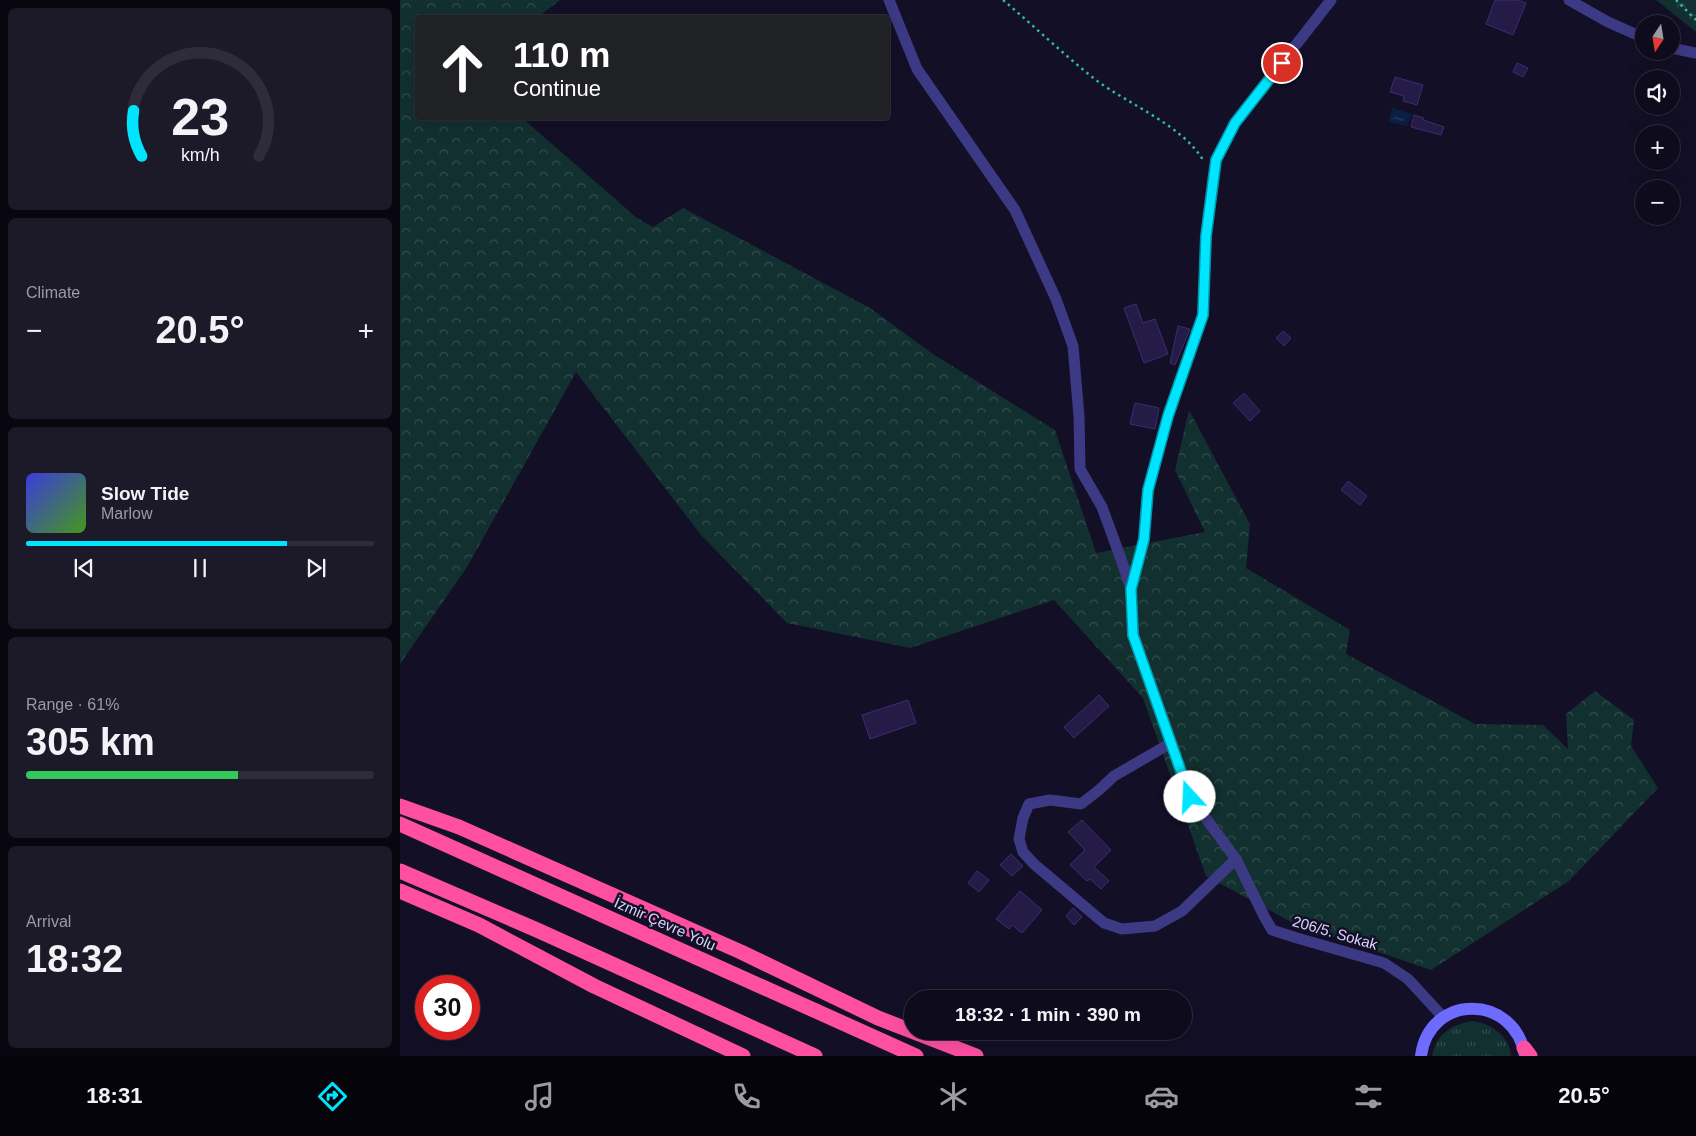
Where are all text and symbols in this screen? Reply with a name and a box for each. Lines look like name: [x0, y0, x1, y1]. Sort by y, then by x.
north arrow: [1635, 15, 1680, 60]
map controls: [1635, 15, 1680, 225]
icon: ahead: [430, 35, 495, 100]
text: 110 m: [513, 35, 610, 74]
pin: [1261, 42, 1303, 84]
icon: arrive: [1268, 49, 1296, 77]
button: sound: [1635, 70, 1680, 115]
text: Continue: [513, 76, 601, 101]
text: 23: [171, 88, 229, 146]
button: +: [1635, 125, 1680, 170]
text: km/h: [181, 145, 219, 165]
button: −: [1635, 180, 1680, 225]
text: Climate: [26, 284, 80, 301]
text: 20.5°: [155, 309, 245, 351]
text: −: [26, 315, 42, 346]
text: +: [358, 315, 374, 346]
text: Slow Tide: [101, 483, 189, 504]
text: Marlow: [101, 505, 153, 522]
icon: previous: [70, 554, 98, 582]
icon: pause: [186, 554, 214, 582]
icon: next: [302, 554, 330, 582]
text: Range · 61%: [26, 696, 119, 713]
text: 305 km: [26, 721, 155, 763]
position arrow: [1163, 770, 1215, 822]
street label: İzmir Çevre Yolu: [612, 894, 719, 954]
street label: 206/5. Sokak: [1291, 912, 1380, 953]
text: Arrival: [26, 913, 71, 930]
text: 18:32: [26, 938, 123, 980]
speed limit sign: 30: [415, 975, 480, 1040]
text: 18:32 · 1 min · 390 m: [955, 1004, 1141, 1025]
icon: directions: [315, 1079, 350, 1114]
icon: music: [522, 1079, 557, 1114]
icon: phone: [729, 1079, 764, 1114]
icon: climate: [936, 1079, 971, 1114]
icon: car: [1144, 1079, 1179, 1114]
icon: filters: [1351, 1079, 1386, 1114]
text: 18:31: [86, 1083, 142, 1108]
text: 20.5°: [1558, 1083, 1610, 1108]

